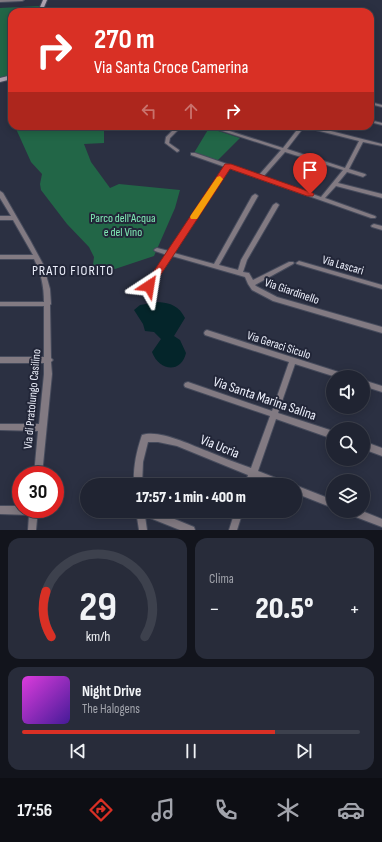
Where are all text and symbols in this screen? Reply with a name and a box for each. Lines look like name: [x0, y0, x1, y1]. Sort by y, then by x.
text: 270 m: [94, 23, 155, 56]
icon: right: [28, 24, 80, 76]
text: Via Santa Croce Camerina: [94, 57, 248, 78]
icon: left: [138, 100, 160, 122]
icon: ahead: [180, 100, 202, 122]
icon: right: [222, 100, 244, 122]
pin: [293, 153, 327, 194]
icon: arrive: [299, 159, 321, 181]
park label: Parco dell'Acqua e del Vino: [90, 211, 156, 240]
street label: Via Lascari: [320, 252, 365, 279]
district label: PRATO FIORITO: [32, 262, 114, 279]
position arrow: [128, 265, 170, 307]
street label: Via Giardinello: [262, 275, 321, 308]
street label: Via Geraci Siculo: [245, 328, 313, 363]
street label: Via di Pratolungo Casilino: [21, 348, 44, 450]
map controls: [326, 370, 370, 518]
button: sound: [326, 370, 370, 414]
street label: Via Santa Marina Salina: [211, 373, 319, 424]
button: search: [326, 422, 370, 466]
street label: Via Ucria: [198, 431, 242, 462]
speed limit sign: 30: [12, 466, 64, 518]
button: layers: [326, 474, 370, 518]
text: 17:57 · 1 min · 400 m: [136, 488, 246, 507]
text: Clima: [209, 571, 234, 587]
text: 29: [79, 582, 116, 631]
text: 20.5°: [255, 591, 314, 627]
text: −: [209, 596, 220, 623]
text: +: [349, 596, 360, 623]
text: km/h: [85, 627, 110, 644]
text: Night Drive: [82, 682, 141, 701]
text: The Halogens: [82, 701, 140, 717]
icon: previous: [67, 740, 89, 762]
icon: pause: [180, 740, 202, 762]
icon: next: [293, 740, 315, 762]
icon: directions: [87, 796, 115, 824]
icon: music: [149, 796, 177, 824]
icon: phone: [212, 796, 240, 824]
icon: climate: [274, 796, 302, 824]
icon: car: [337, 796, 365, 824]
text: 17:56: [17, 800, 52, 821]

